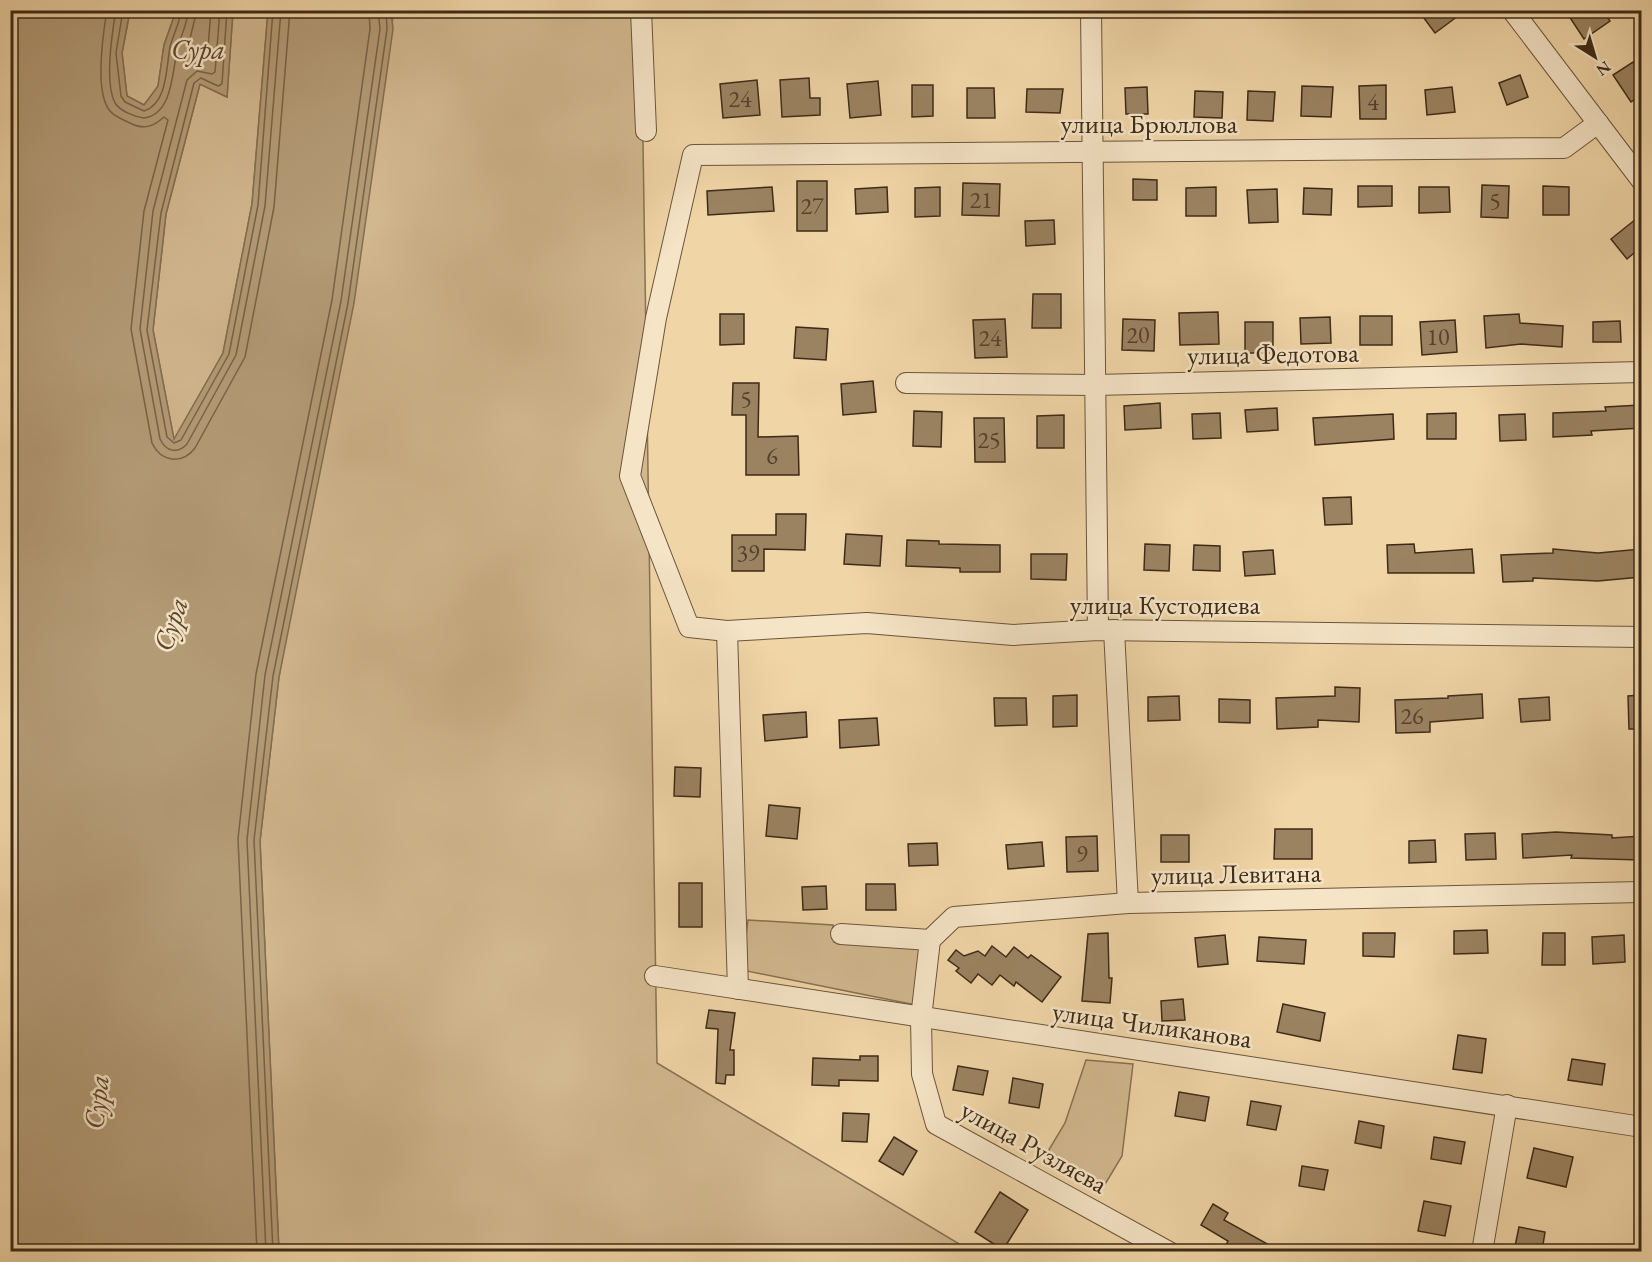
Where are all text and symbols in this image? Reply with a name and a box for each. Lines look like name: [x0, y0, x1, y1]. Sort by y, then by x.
north arrow: [1565, 27, 1625, 87]
water label: Сура: [171, 31, 225, 67]
text: N: [1592, 56, 1615, 81]
house number: 24: [728, 83, 752, 114]
house number: 4: [1367, 86, 1379, 117]
street label: улица Брюллова: [1061, 106, 1238, 141]
house number: 21: [969, 184, 993, 215]
house number: 5: [1489, 185, 1501, 216]
house number: 27: [800, 190, 824, 221]
house number: 20: [1126, 319, 1150, 350]
house number: 10: [1426, 321, 1450, 352]
house number: 24: [978, 322, 1002, 353]
street label: улица Федотова: [1187, 334, 1359, 372]
house number: 5: [740, 383, 752, 414]
house number: 25: [977, 424, 1001, 455]
house number: 6: [766, 440, 778, 471]
house number: 39: [736, 537, 760, 568]
street label: улица Кустодиева: [1070, 587, 1260, 622]
water label: Сура: [144, 593, 196, 655]
house number: 26: [1400, 700, 1424, 731]
house number: 9: [1076, 838, 1088, 869]
street label: улица Левитана: [1150, 855, 1322, 892]
street label: улица Чиликанова: [1050, 993, 1254, 1056]
water label: Сура: [75, 1073, 117, 1131]
street label: улица Рузляева: [955, 1092, 1114, 1201]

